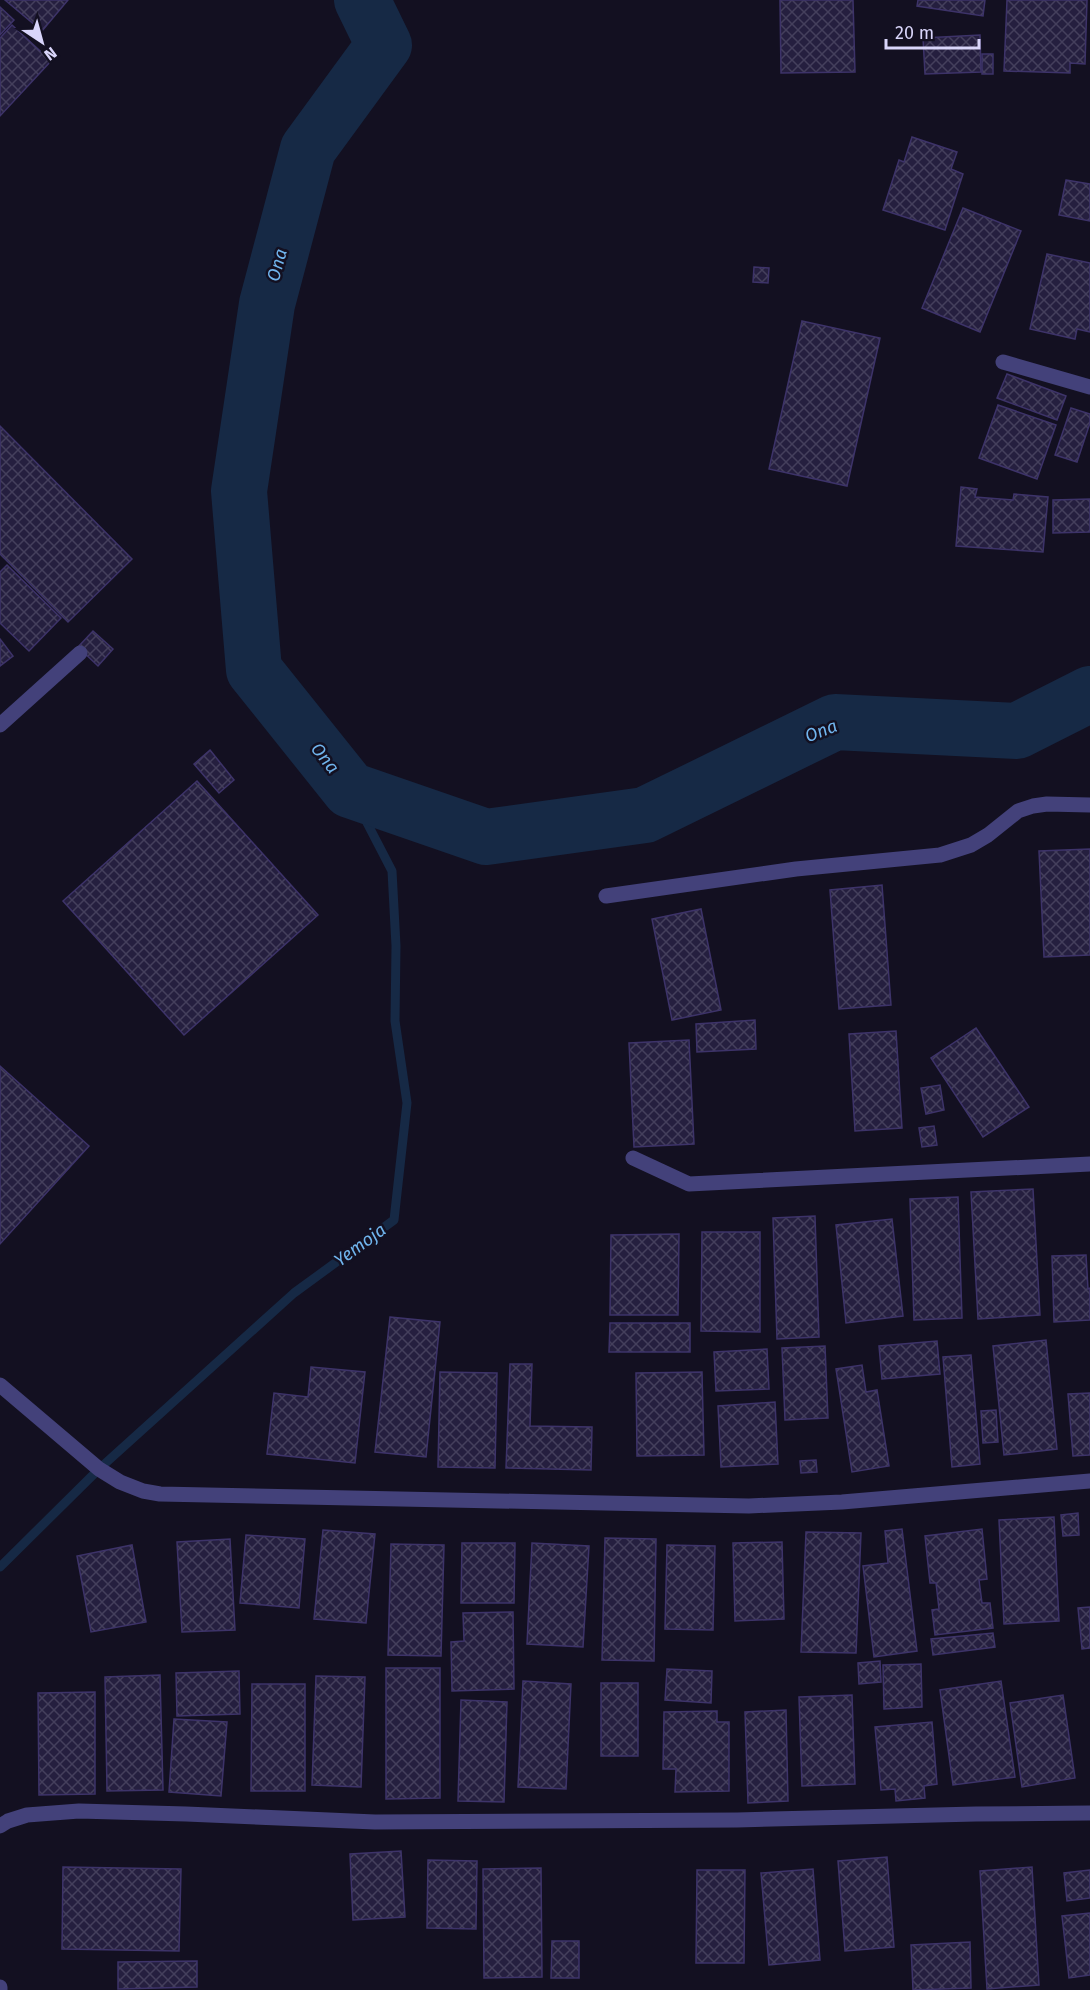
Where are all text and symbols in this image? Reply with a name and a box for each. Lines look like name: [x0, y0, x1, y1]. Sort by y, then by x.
north arrow: [12, 12, 72, 72]
scale bar: [886, 12, 979, 50]
text: 20 m: [895, 22, 934, 44]
text: N: [41, 43, 60, 65]
water label: Ona: [262, 246, 292, 284]
water label: Ona: [802, 715, 840, 747]
water label: Ona: [306, 738, 344, 778]
water label: Yemoja: [330, 1219, 390, 1271]

